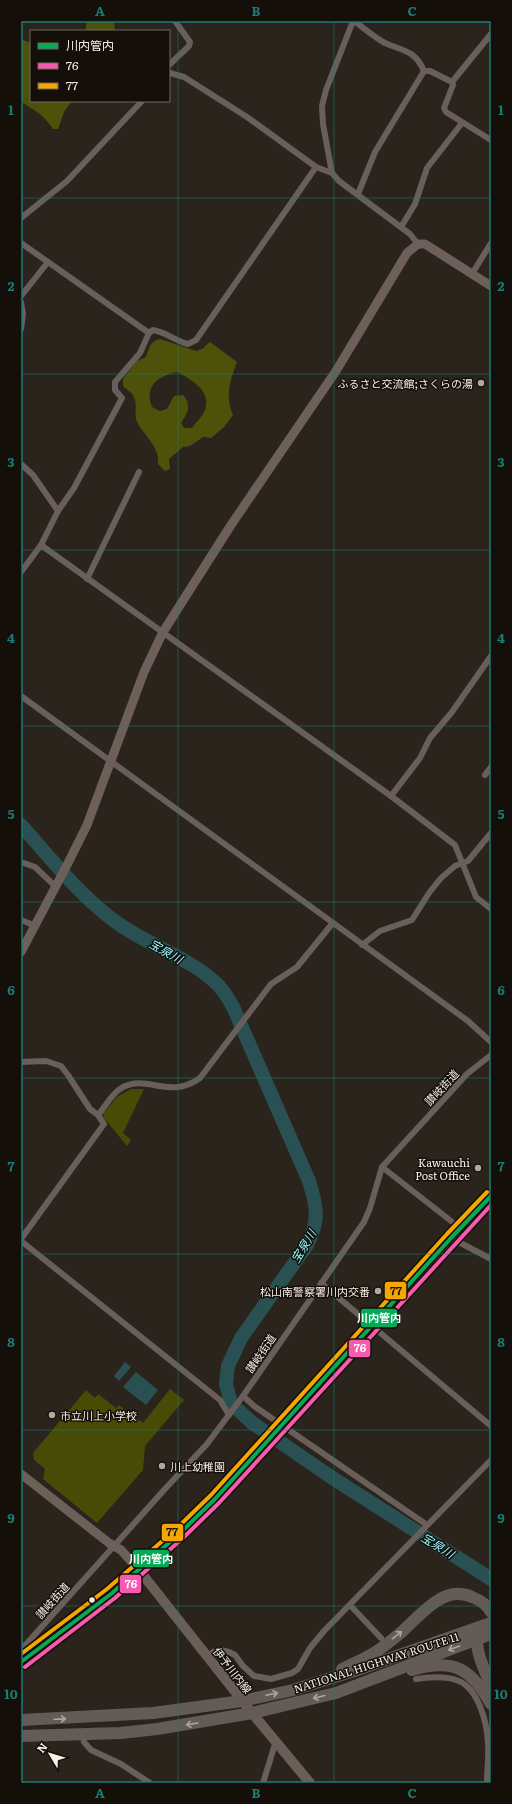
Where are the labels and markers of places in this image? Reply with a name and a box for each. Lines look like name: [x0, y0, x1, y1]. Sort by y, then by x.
place label: ふるさと交流館;さくらの湯: [337, 375, 473, 391]
marker: ふるさと交流館;さくらの湯: [476, 378, 486, 388]
place label: Kawauchi Post Office: [415, 1154, 470, 1183]
marker: Kawauchi Post Office: [473, 1163, 483, 1173]
place label: 松山南警察署川内交番: [260, 1283, 370, 1299]
marker: 松山南警察署川内交番: [373, 1286, 383, 1296]
place label: 市立川上小学校: [60, 1407, 137, 1423]
marker: 市立川上小学校: [47, 1410, 57, 1420]
place label: 川上幼稚園: [170, 1458, 225, 1474]
marker: 川上幼稚園: [157, 1461, 167, 1471]
unlabelled marker: [87, 1595, 97, 1605]

